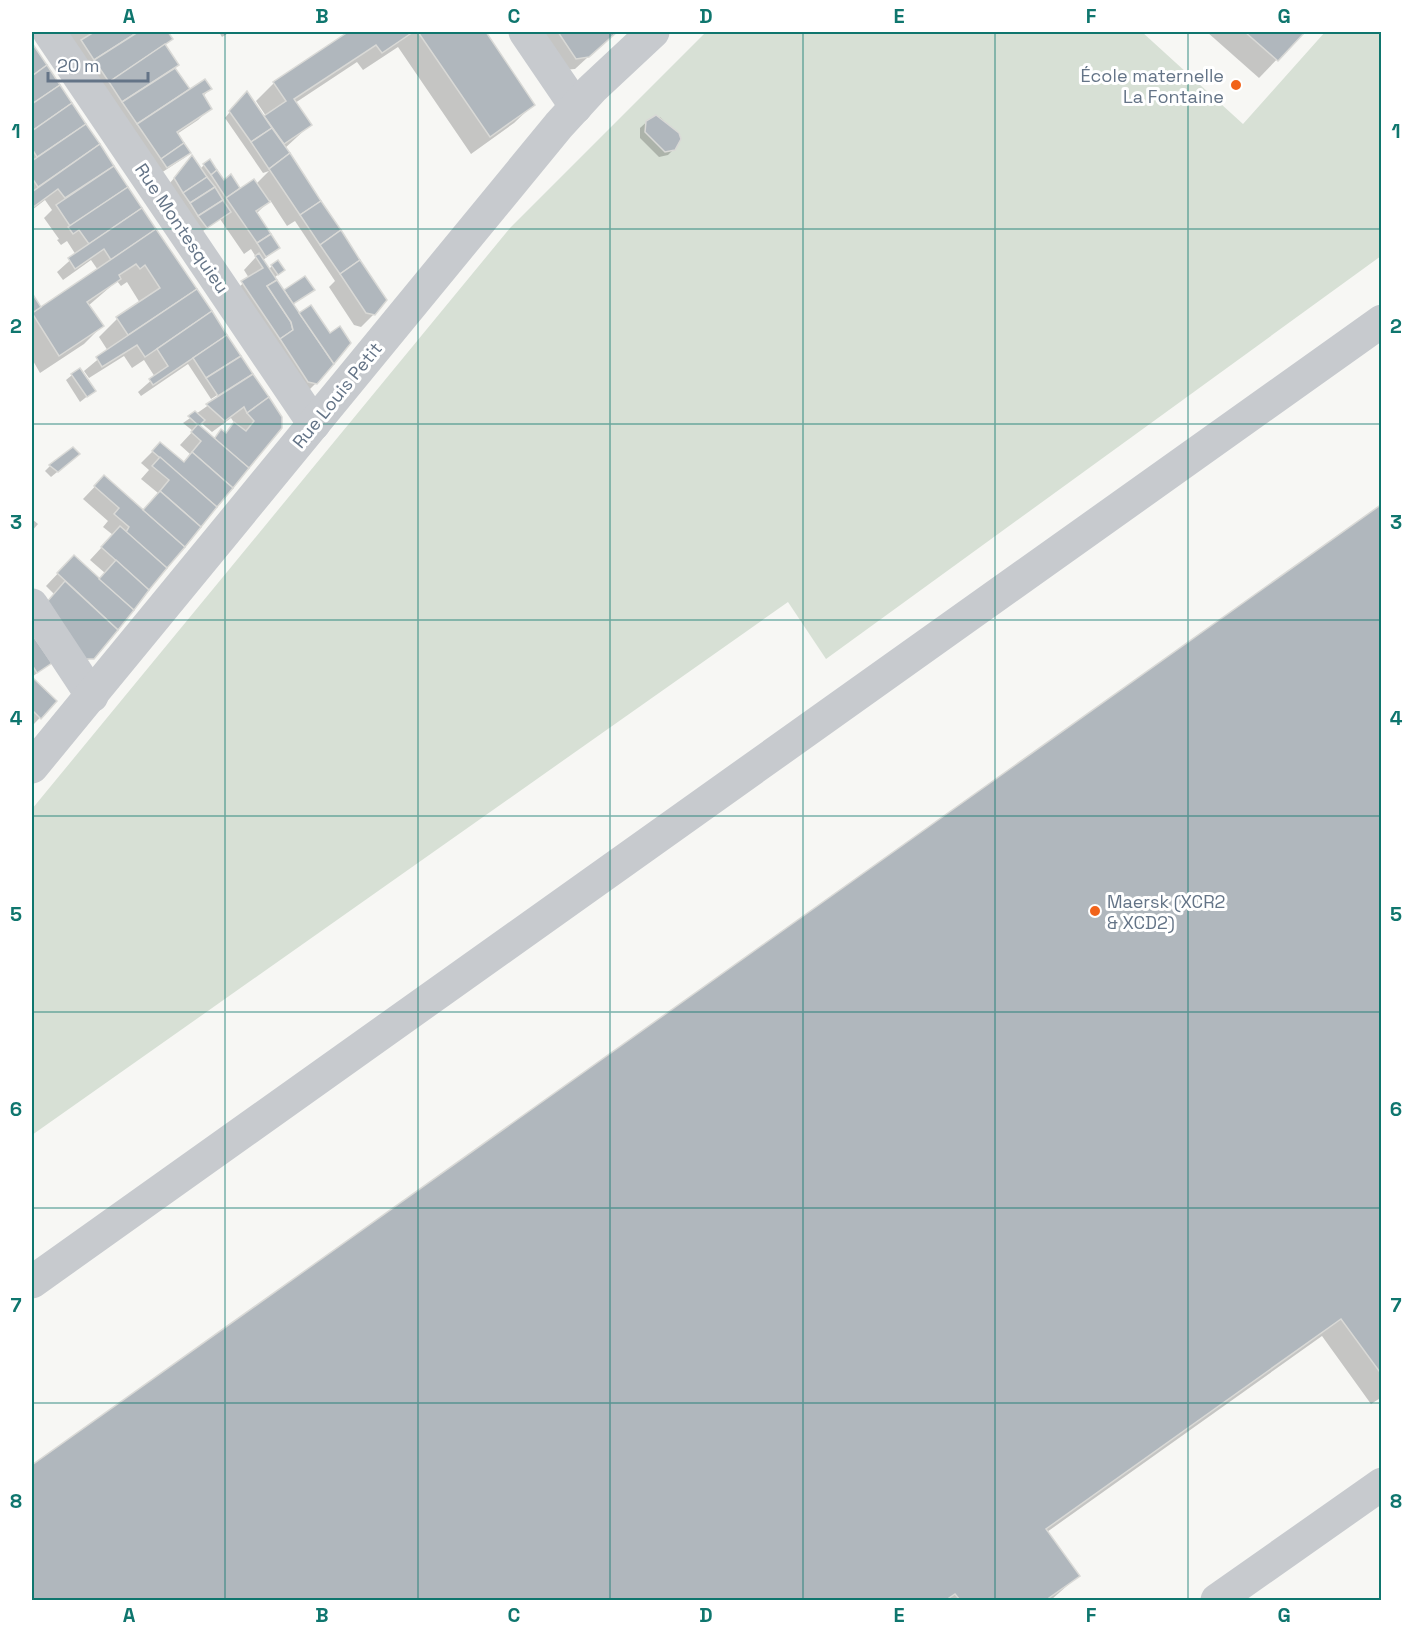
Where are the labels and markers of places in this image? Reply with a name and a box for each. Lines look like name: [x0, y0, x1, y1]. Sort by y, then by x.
place label: École maternelle La Fontaine: [1080, 64, 1224, 108]
marker: École maternelle La Fontaine: [1229, 78, 1243, 92]
place label: Maersk (XCR2 & XCD2): [1107, 890, 1225, 934]
marker: Maersk (XCR2 & XCD2): [1088, 904, 1102, 918]

